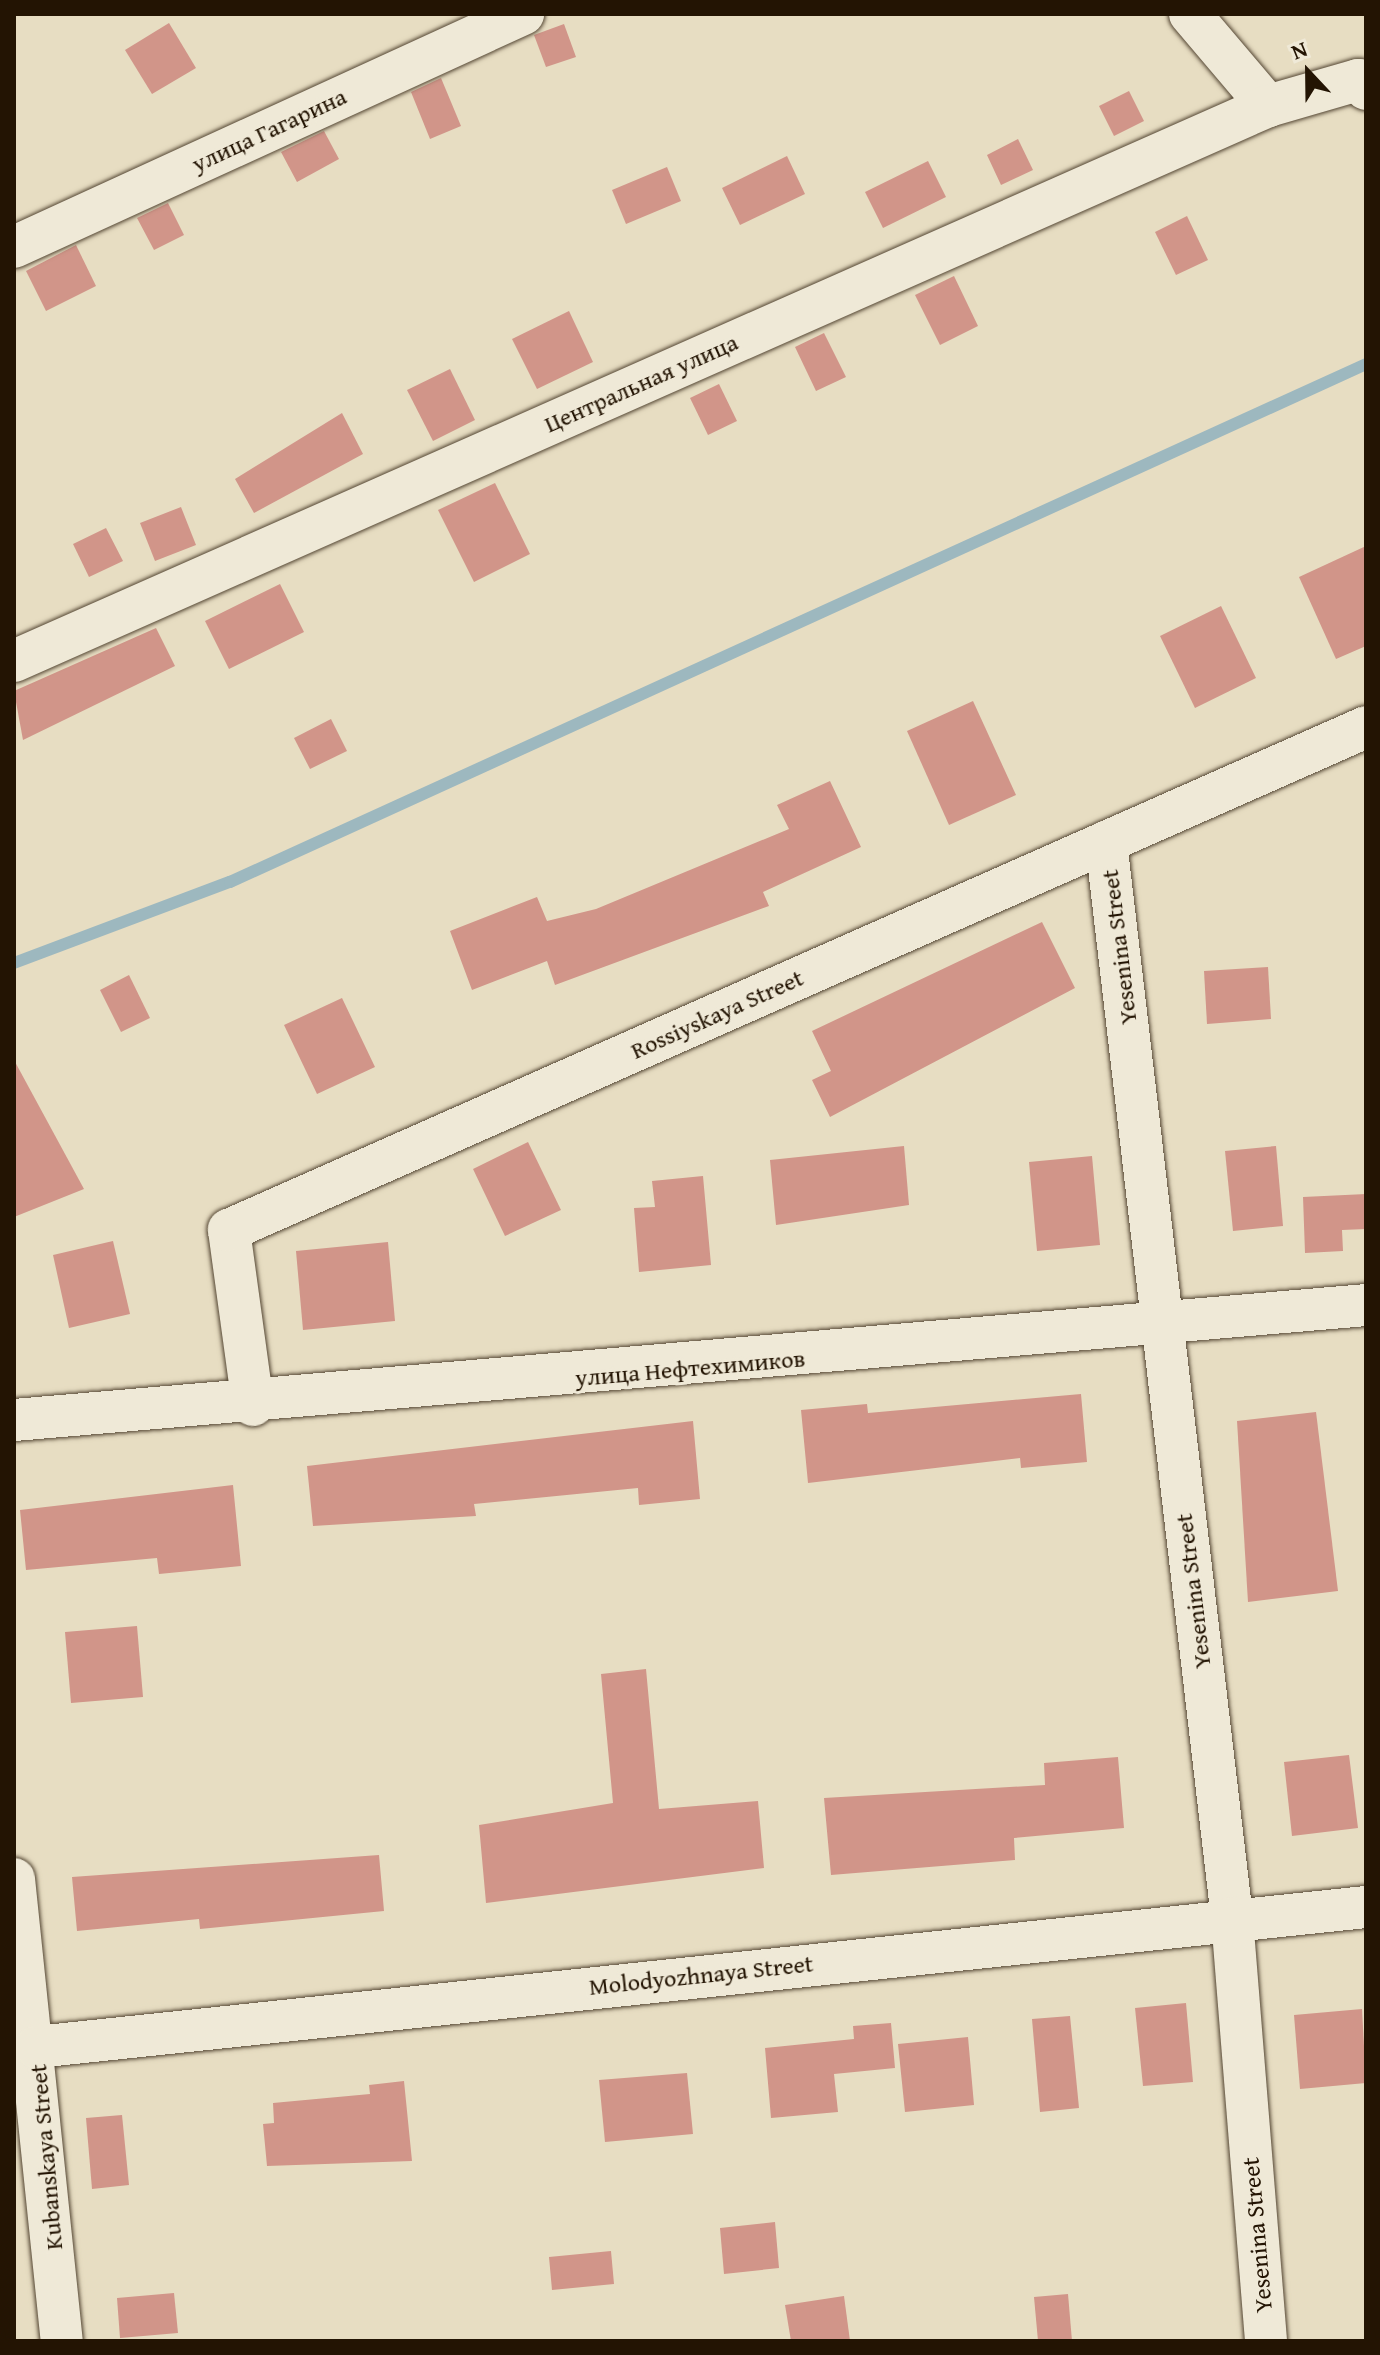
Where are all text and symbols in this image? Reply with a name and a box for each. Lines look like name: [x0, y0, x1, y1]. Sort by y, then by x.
north arrow: [1268, 32, 1348, 112]
text: N: [1286, 32, 1312, 67]
street label: улица Гагарина: [187, 82, 351, 178]
street label: Центральная улица: [540, 327, 742, 439]
street label: Yesenina Street: [1095, 868, 1143, 1026]
street label: Rossiyskaya Street: [626, 963, 808, 1065]
street label: улица Нефтехимиков: [574, 1344, 806, 1392]
street label: Yesenina Street: [1169, 1512, 1217, 1670]
street label: Molodyozhnaya Street: [588, 1949, 814, 2001]
street label: Kubanskaya Street: [24, 2063, 68, 2251]
street label: Yesenina Street: [1236, 2156, 1278, 2314]

